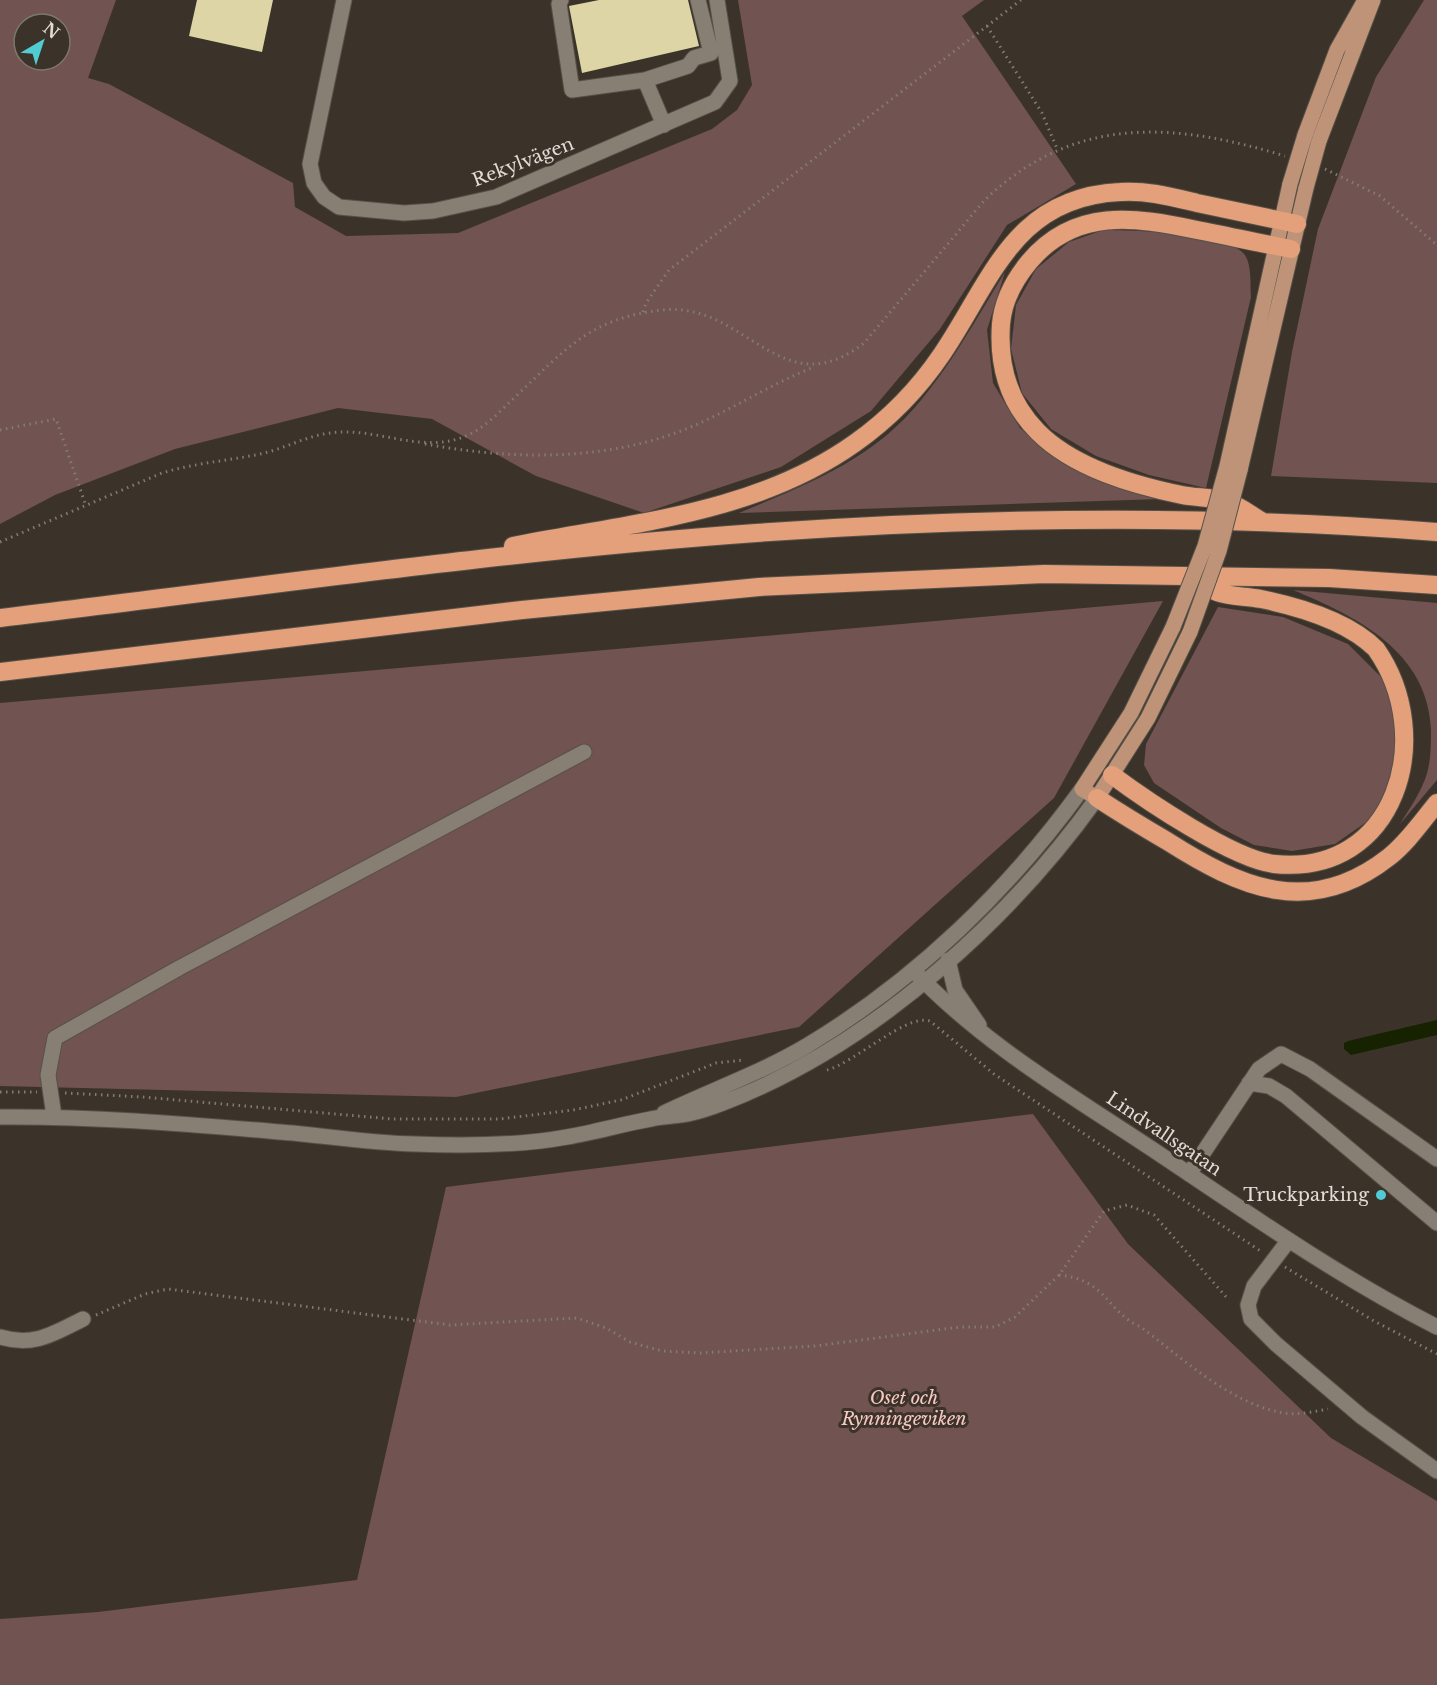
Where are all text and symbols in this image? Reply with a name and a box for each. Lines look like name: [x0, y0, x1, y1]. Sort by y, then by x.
north arrow: [12, 12, 72, 72]
text: N: [39, 18, 64, 43]
street label: Rekylvägen: [469, 133, 577, 191]
street label: Lindvallsgatan: [1102, 1087, 1226, 1181]
place label: Truckparking: [1243, 1184, 1369, 1206]
marker: Truckparking: [1374, 1188, 1388, 1202]
park label: Oset och Rynningeviken: [840, 1387, 967, 1430]

